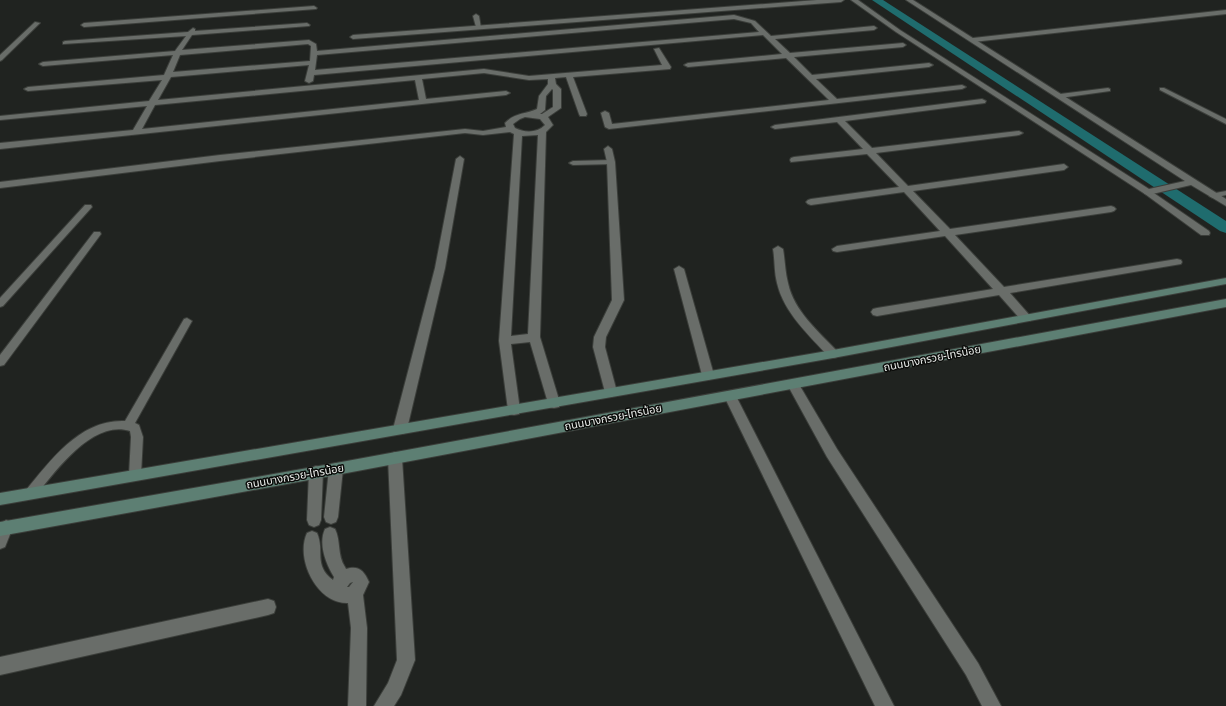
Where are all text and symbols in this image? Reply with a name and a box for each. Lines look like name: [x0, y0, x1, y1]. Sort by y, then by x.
street label: ถนนบางกรวย-ไทรน้อย: [882, 342, 982, 374]
street label: ถนนบางกรวย-ไทรน้อย: [563, 401, 663, 433]
street label: ถนนบางกรวย-ไทรน้อย: [245, 461, 345, 491]

